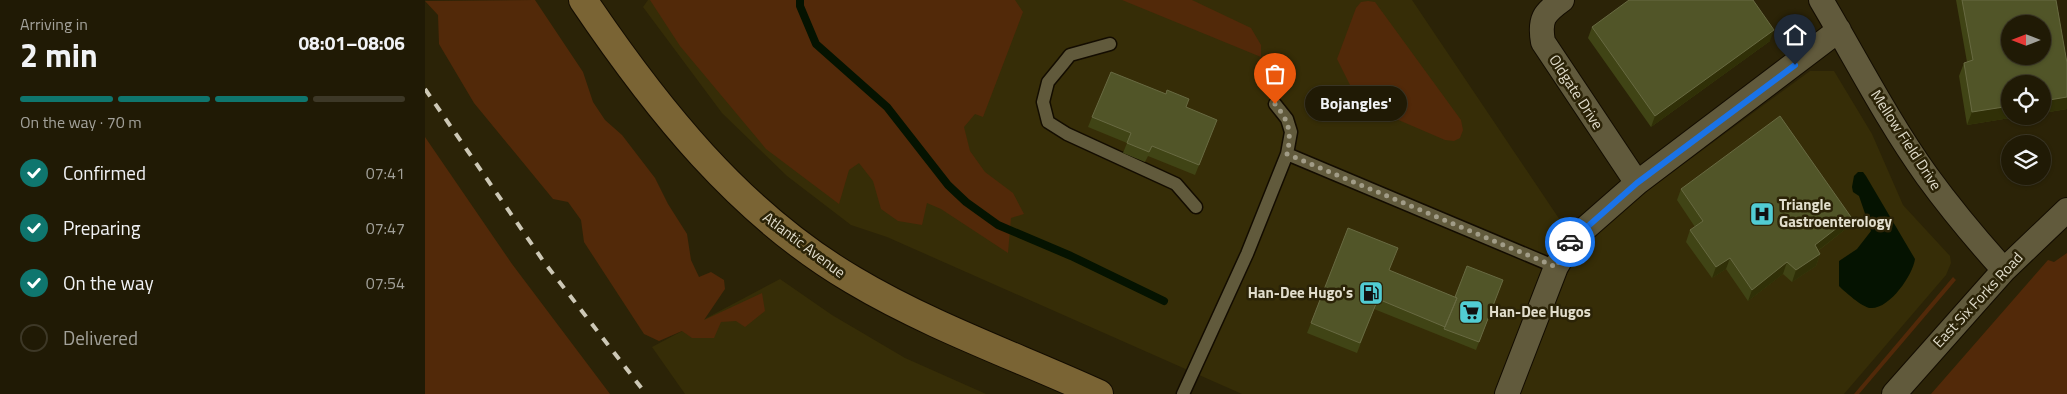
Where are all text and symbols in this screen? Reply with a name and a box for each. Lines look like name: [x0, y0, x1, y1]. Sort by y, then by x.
text: Arriving in: [20, 12, 88, 36]
pin: [1774, 14, 1816, 65]
north arrow: [2001, 15, 2051, 65]
map controls: [2001, 15, 2051, 185]
icon: home: [1781, 21, 1809, 49]
text: 08:01–08:06: [298, 28, 405, 57]
text: 2 min: [20, 31, 98, 79]
street label: Oldgate Drive: [1543, 50, 1609, 134]
pin: [1254, 53, 1296, 104]
icon: bag: [1261, 60, 1289, 88]
button: locate: [2001, 75, 2051, 125]
street label: Mellow Field Drive: [1865, 85, 1948, 195]
callout: Bojangles': [1305, 86, 1407, 122]
text: Bojangles': [1320, 91, 1392, 115]
text: On the way · 70 m: [20, 110, 142, 134]
button: layers: [2001, 135, 2051, 185]
text: Confirmed: [63, 158, 146, 187]
icon: check: [20, 159, 48, 187]
text: 07:41: [366, 161, 405, 185]
place label: Triangle Gastroenterology: [1779, 193, 1893, 233]
hospital icon: Triangle Gastroenterology: [1749, 201, 1775, 227]
street label: Atlantic Avenue: [758, 206, 850, 283]
text: Preparing: [63, 213, 140, 242]
icon: check: [20, 214, 48, 242]
text: 07:47: [366, 216, 405, 240]
courier: [1545, 217, 1595, 267]
icon: car: [1556, 228, 1584, 256]
street label: East Six Forks Road: [1927, 247, 2028, 353]
text: On the way: [63, 268, 154, 297]
icon: check: [20, 269, 48, 297]
text: 07:54: [366, 271, 405, 295]
fuel station icon: Han-Dee Hugo's: [1358, 280, 1384, 306]
place label: Han-Dee Hugo's: [1248, 281, 1353, 304]
supermarket icon: Han-Dee Hugos: [1458, 299, 1484, 325]
place label: Han-Dee Hugos: [1489, 300, 1591, 323]
text: Delivered: [63, 323, 138, 352]

